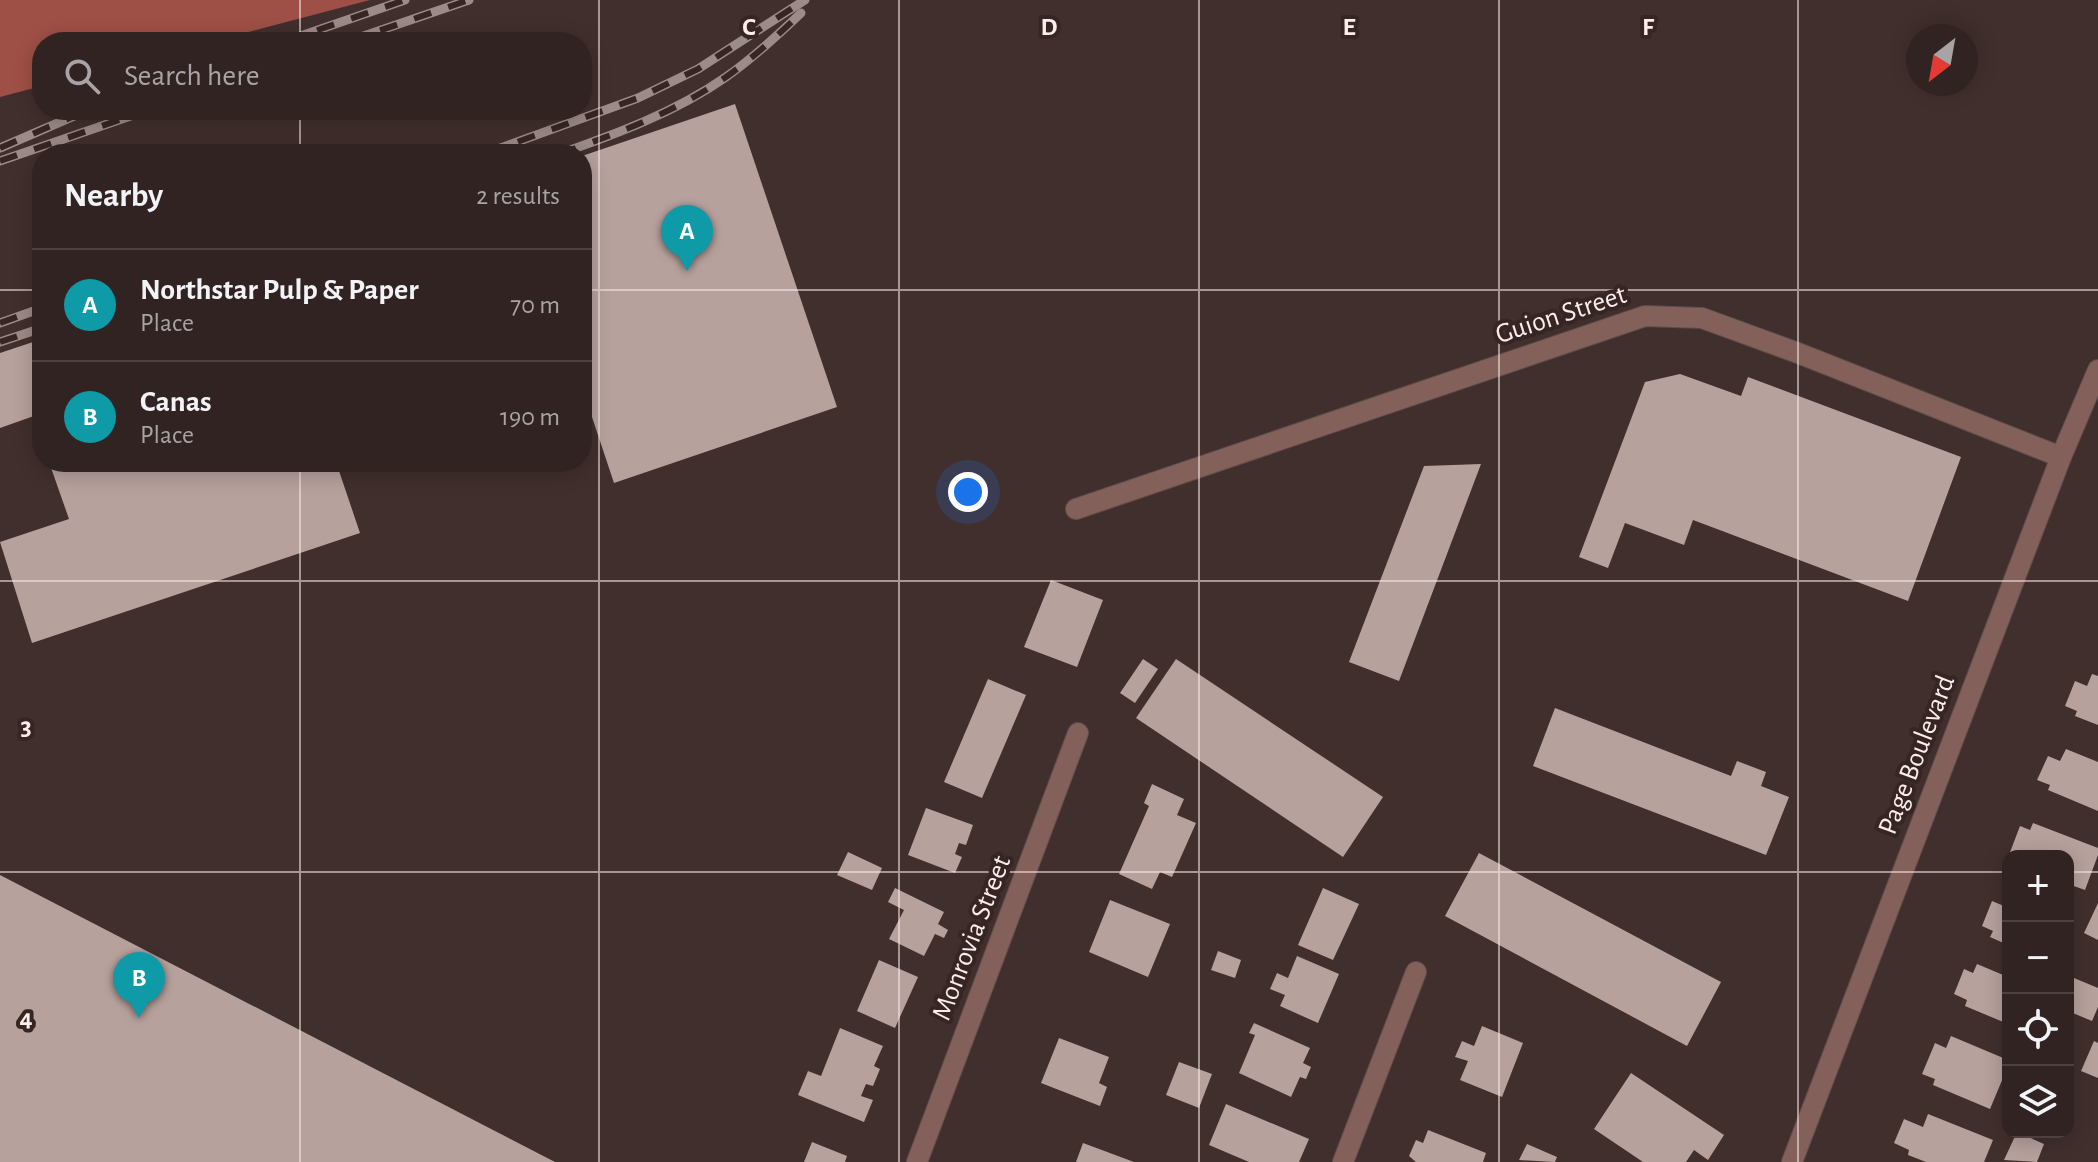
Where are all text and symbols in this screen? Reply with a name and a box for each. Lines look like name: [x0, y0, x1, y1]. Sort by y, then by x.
text: C: [742, 14, 756, 40]
text: D: [1040, 14, 1058, 40]
text: E: [1342, 14, 1356, 40]
text: F: [1642, 14, 1655, 40]
north arrow: [1906, 24, 1978, 96]
search box: [32, 32, 592, 120]
icon: search: [60, 54, 104, 98]
text: Search here: [124, 61, 260, 91]
text: Nearby: [64, 179, 163, 213]
text: 2 results: [476, 183, 560, 209]
pin: A: [661, 205, 713, 271]
text: Northstar Pulp & Paper: [140, 275, 419, 305]
street label: Guion Street: [1492, 281, 1630, 349]
text: A: [82, 292, 98, 318]
text: 70 m: [510, 292, 560, 318]
text: Place: [140, 310, 194, 336]
text: Canas: [140, 387, 212, 417]
text: B: [82, 404, 98, 430]
text: 190 m: [500, 404, 560, 430]
text: Place: [140, 422, 194, 448]
your location: [948, 472, 988, 512]
street label: Page Boulevard: [1874, 672, 1960, 838]
text: 3: [20, 714, 32, 740]
map controls: [2002, 850, 2074, 1138]
button: +: [2002, 850, 2074, 922]
street label: Monrovia Street: [928, 852, 1016, 1024]
button: −: [2002, 922, 2074, 994]
pin: B: [113, 952, 165, 1018]
button: locate: [2002, 994, 2074, 1066]
text: 4: [19, 1005, 33, 1031]
button: layers: [2002, 1066, 2074, 1138]

